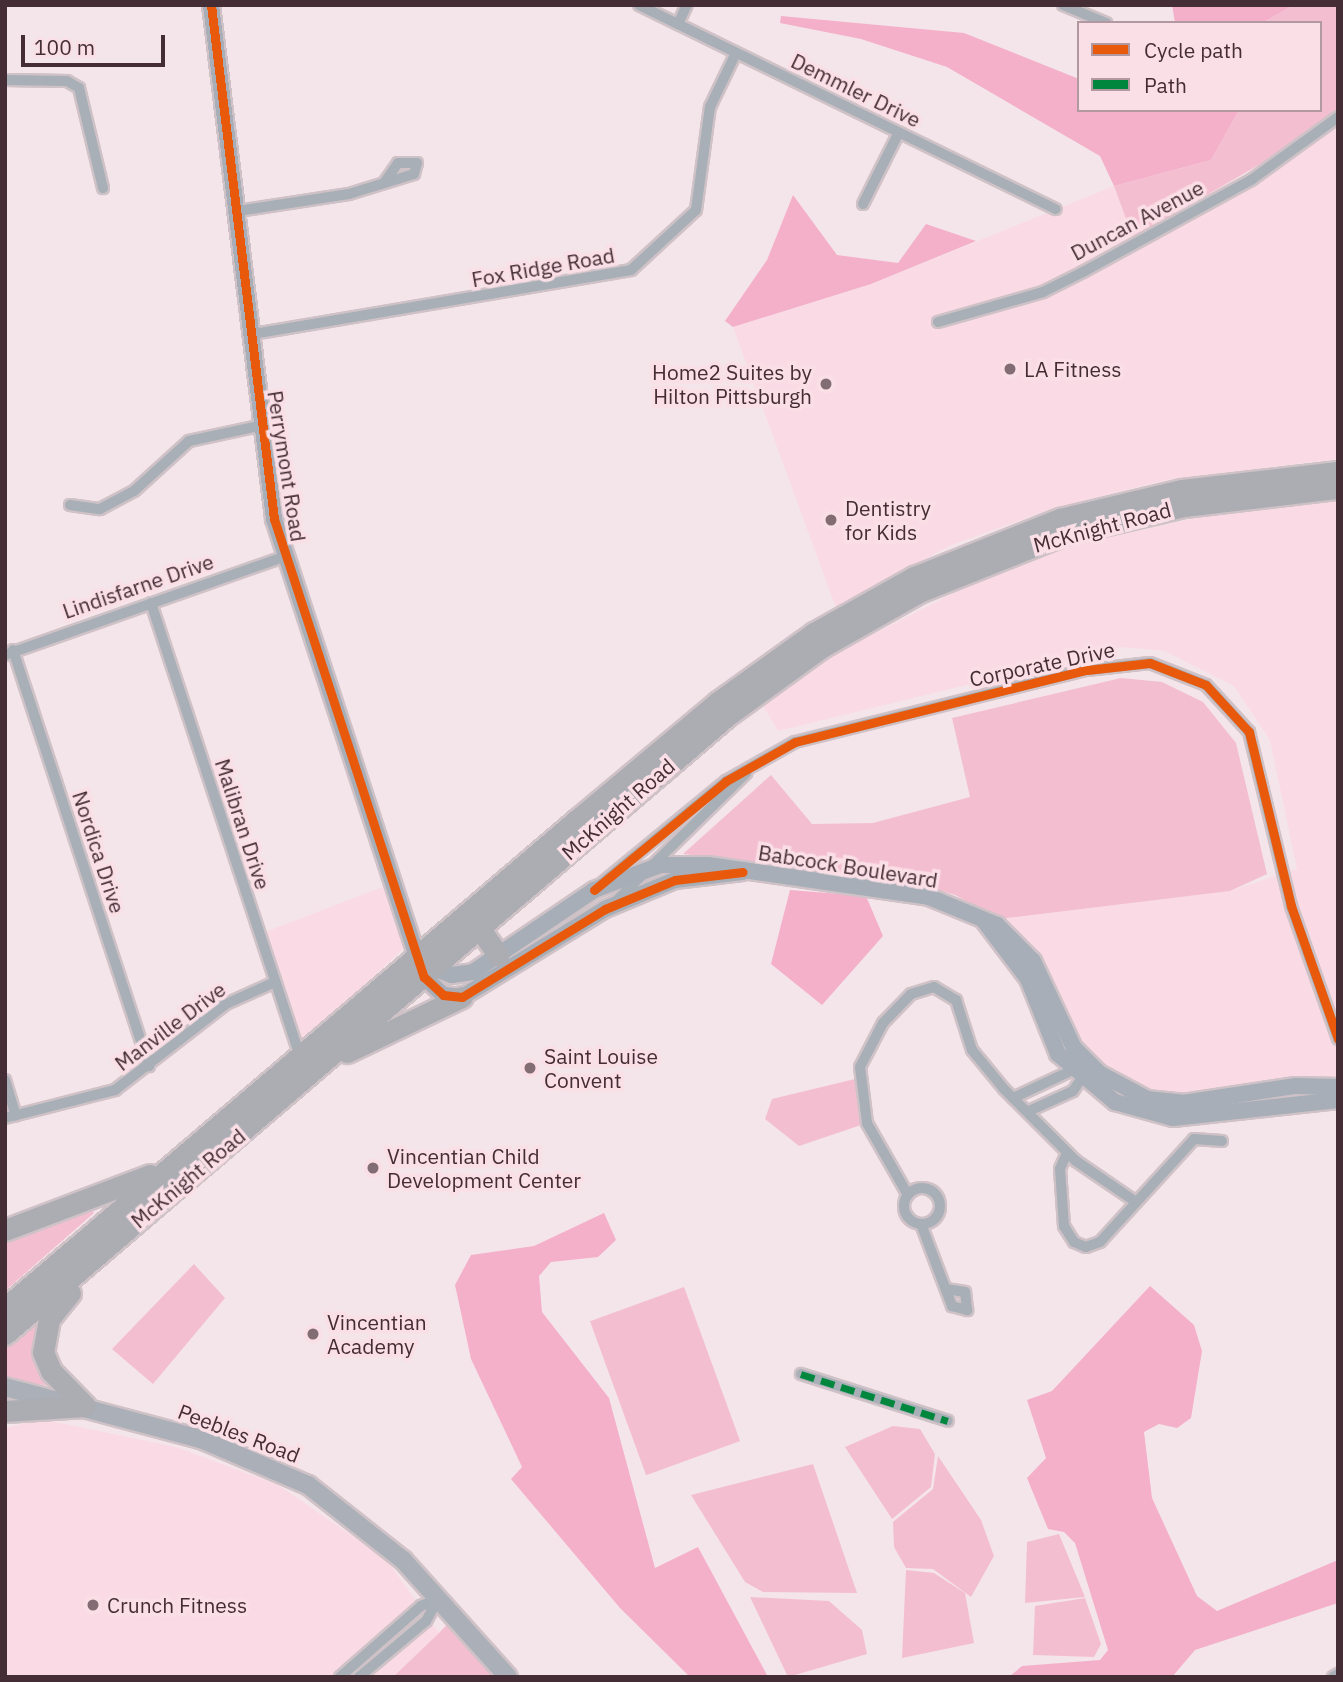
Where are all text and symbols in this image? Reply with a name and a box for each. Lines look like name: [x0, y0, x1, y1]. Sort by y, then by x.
scale bar: [24, 21, 168, 65]
legend: [1077, 21, 1322, 112]
text: 100 m: [34, 33, 95, 61]
text: Cycle path: [1144, 36, 1243, 64]
street label: Demmler Drive: [787, 48, 925, 132]
text: Path: [1144, 71, 1187, 99]
street label: Duncan Avenue: [1066, 174, 1208, 266]
street label: Fox Ridge Road: [469, 242, 617, 292]
place label: LA Fitness: [1024, 356, 1121, 382]
place label: Home2 Suites by Hilton Pittsburgh: [652, 359, 812, 409]
marker: LA Fitness: [1002, 361, 1018, 377]
marker: Home2 Suites by Hilton Pittsburgh: [818, 376, 834, 392]
street label: Perrymont Road: [263, 389, 311, 543]
place label: Dentistry for Kids: [845, 495, 931, 545]
street label: McKnight Road: [1030, 497, 1174, 557]
marker: Dentistry for Kids: [823, 512, 839, 528]
street label: Lindisfarne Drive: [59, 548, 217, 624]
street label: Corporate Drive: [967, 636, 1117, 692]
street label: McKnight Road: [556, 753, 680, 865]
street label: Malibran Drive: [210, 755, 276, 893]
street label: Nordica Drive: [67, 788, 131, 916]
street label: Babcock Boulevard: [756, 839, 940, 893]
street label: Manville Drive: [110, 976, 230, 1076]
place label: Saint Louise Convent: [544, 1043, 658, 1093]
marker: Saint Louise Convent: [522, 1060, 538, 1076]
street label: McKnight Road: [126, 1123, 250, 1233]
place label: Vincentian Child Development Center: [387, 1143, 581, 1193]
marker: Vincentian Child Development Center: [365, 1160, 381, 1176]
place label: Vincentian Academy: [327, 1309, 427, 1359]
marker: Vincentian Academy: [305, 1326, 321, 1342]
street label: Peebles Road: [175, 1398, 303, 1468]
place label: Crunch Fitness: [107, 1592, 247, 1618]
marker: Crunch Fitness: [85, 1597, 101, 1613]

